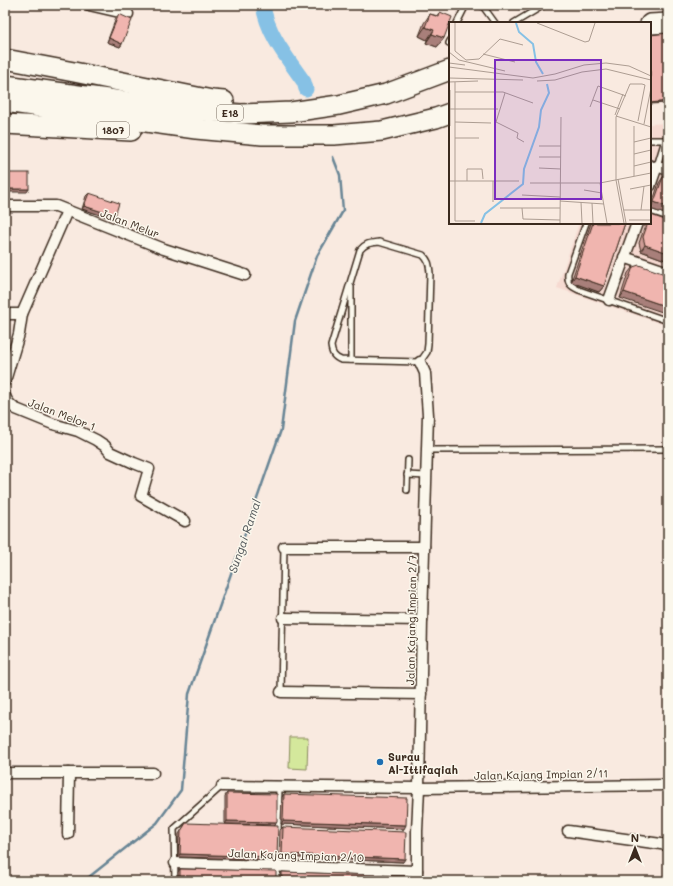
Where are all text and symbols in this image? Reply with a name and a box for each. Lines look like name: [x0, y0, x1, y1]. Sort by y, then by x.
inset map: [449, 22, 651, 224]
road number: E18: [217, 105, 243, 121]
road number: 1807: [97, 122, 129, 138]
street label: Jalan Melur: [98, 205, 162, 241]
street label: Jalan Melor 1: [26, 394, 98, 434]
water label: Sungai Ramal: [224, 497, 264, 575]
street label: Jalan Kajang Impian 2/7: [402, 555, 420, 685]
place label: Surau Al-Ittifaqiah: [388, 749, 458, 777]
marker: Surau Al-Ittifaqiah: [375, 757, 385, 767]
street label: Jalan Kajang Impian 2/11: [474, 765, 608, 783]
north arrow: [615, 828, 655, 868]
text: N: [631, 830, 639, 845]
street label: Jalan Kajang Impian 2/10: [228, 845, 364, 865]

